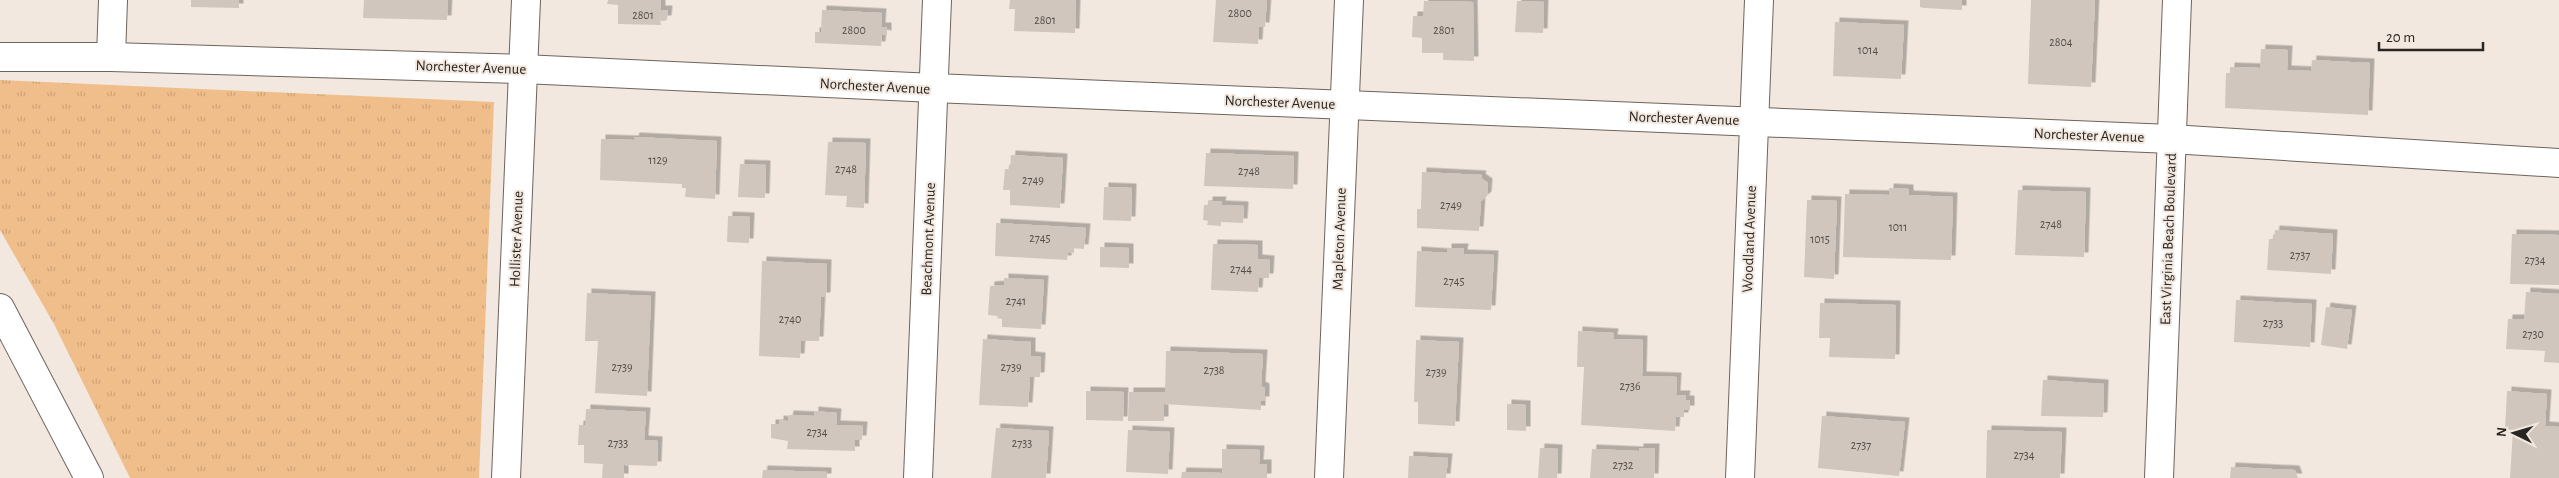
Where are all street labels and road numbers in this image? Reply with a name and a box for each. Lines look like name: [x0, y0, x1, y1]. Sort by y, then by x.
street label: Norchester Avenue: [415, 58, 527, 77]
street label: Norchester Avenue: [819, 76, 931, 97]
street label: Norchester Avenue: [1224, 93, 1336, 112]
street label: Norchester Avenue: [1628, 109, 1740, 128]
street label: Norchester Avenue: [2033, 126, 2145, 145]
street label: East Virginia Beach Boulevard: [2158, 153, 2179, 325]
street label: Beachmont Avenue: [919, 182, 938, 296]
street label: Woodland Avenue: [1740, 185, 1759, 293]
street label: Mapleton Avenue: [1330, 187, 1349, 291]
street label: Hollister Avenue: [507, 190, 526, 287]

